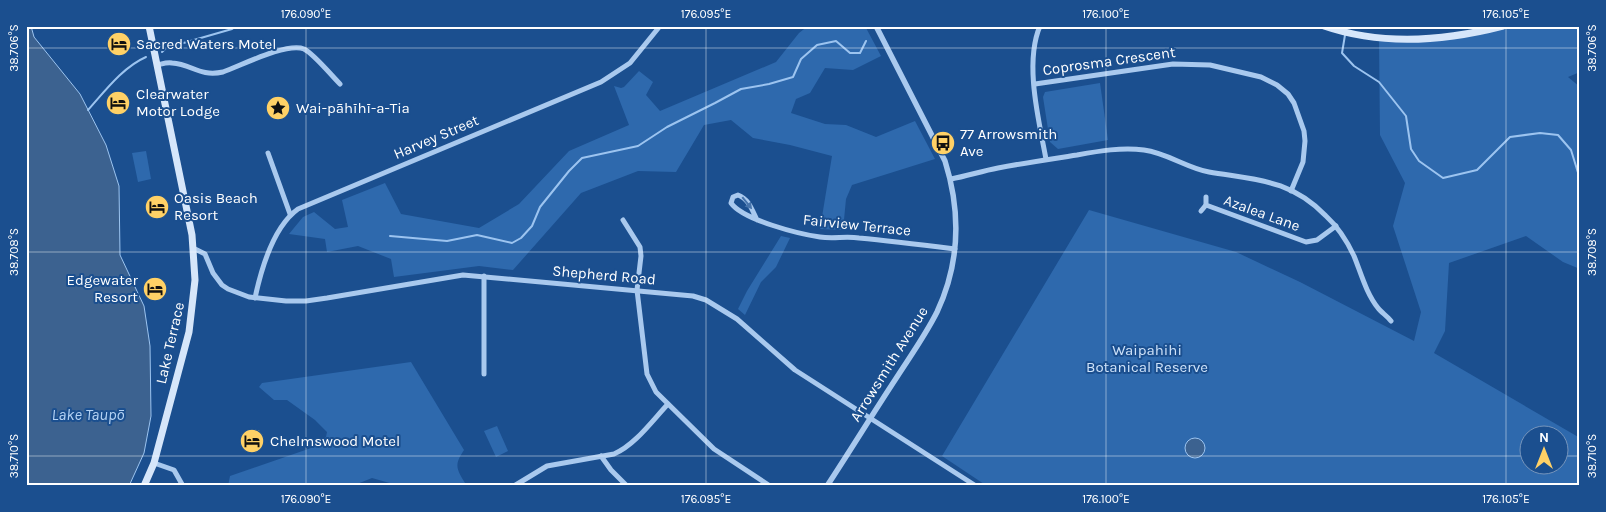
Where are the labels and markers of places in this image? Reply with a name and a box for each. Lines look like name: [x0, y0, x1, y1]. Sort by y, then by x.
hotel icon: Sacred Waters Motel: [106, 31, 132, 57]
place label: Sacred Waters Motel: [136, 35, 276, 53]
place label: Clearwater Motor Lodge: [136, 85, 220, 120]
hotel icon: Clearwater Motor Lodge: [105, 90, 131, 116]
place icon: Wai-pāhīhī-a-Tia: [265, 95, 291, 121]
place label: Wai-pāhīhī-a-Tia: [296, 99, 410, 117]
place label: 77 Arrowsmith Ave: [960, 125, 1057, 160]
bus stop icon: 77 Arrowsmith Ave: [930, 130, 956, 156]
place label: Oasis Beach Resort: [174, 189, 258, 224]
hotel icon: Oasis Beach Resort: [144, 194, 170, 220]
place label: Edgewater Resort: [67, 271, 139, 306]
hotel icon: Edgewater Resort: [142, 276, 168, 302]
hotel icon: Chelmswood Motel: [239, 428, 265, 454]
place label: Chelmswood Motel: [270, 432, 400, 450]

